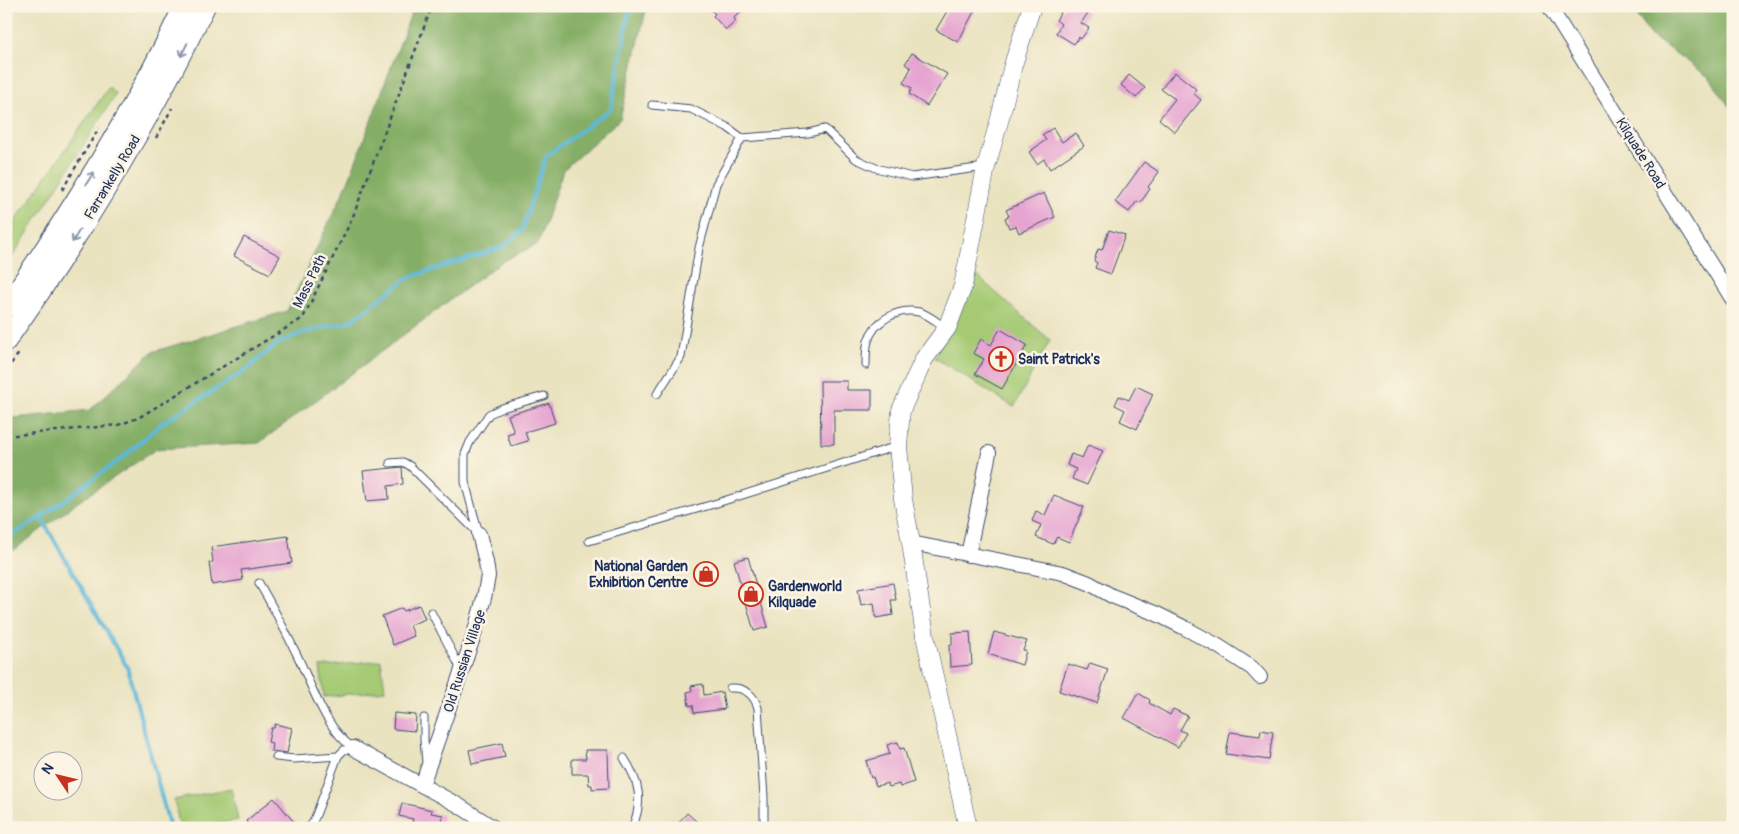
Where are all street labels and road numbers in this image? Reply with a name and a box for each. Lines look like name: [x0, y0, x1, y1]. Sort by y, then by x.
street label: Kilquade Road: [1612, 115, 1669, 192]
street label: Farrankelly Road: [81, 132, 144, 223]
street label: Mass Path: [289, 252, 330, 311]
street label: Old Russian Village: [440, 607, 489, 715]

